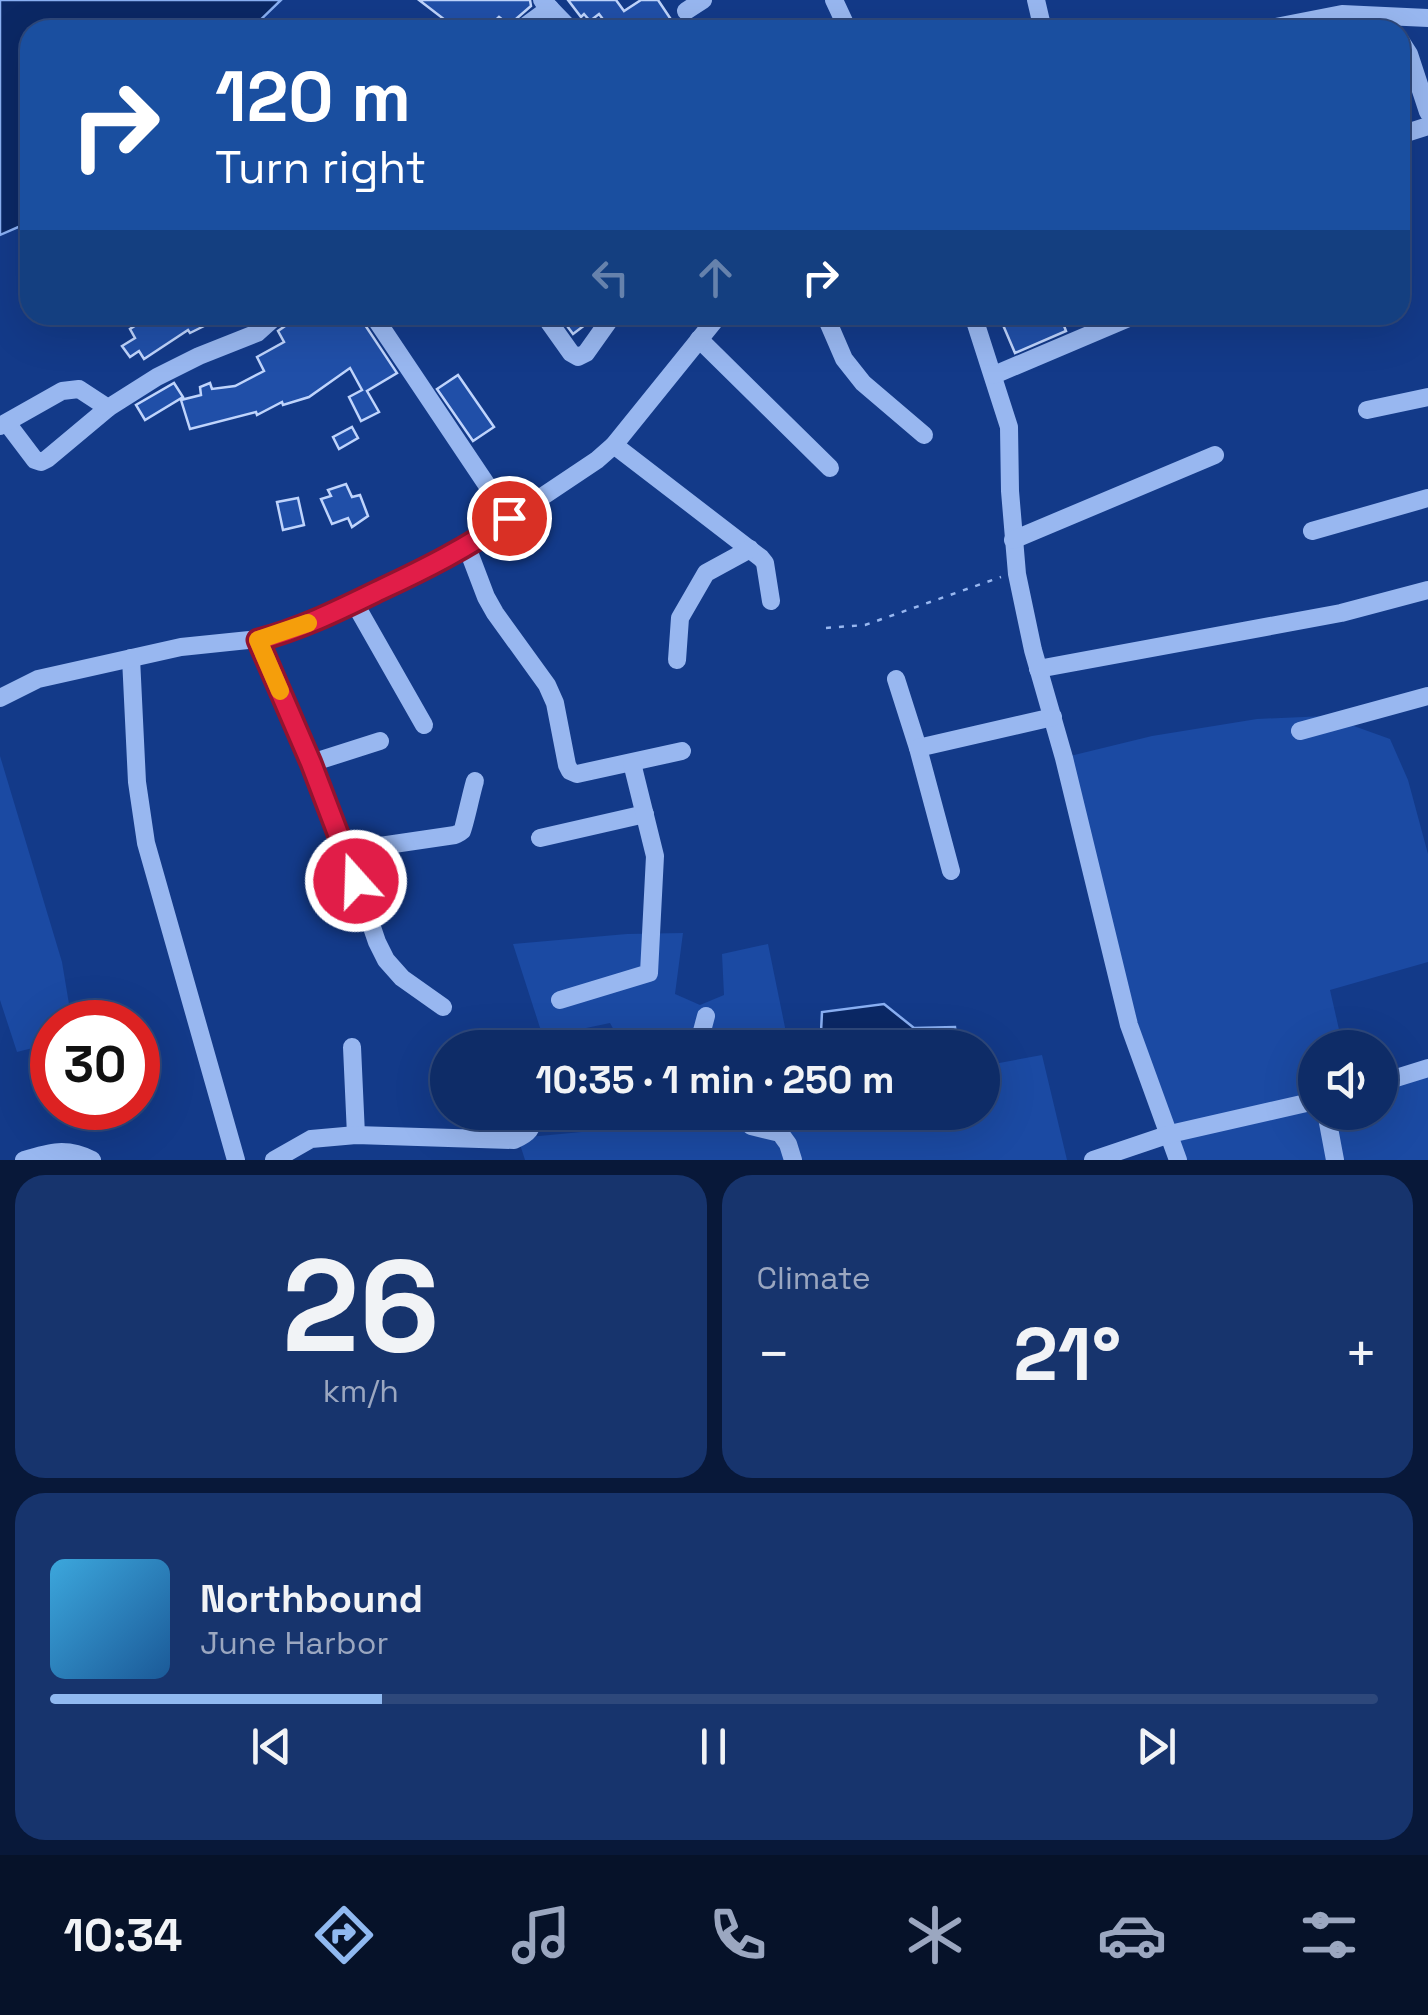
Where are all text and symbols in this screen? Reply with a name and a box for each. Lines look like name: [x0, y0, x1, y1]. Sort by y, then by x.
text: 120 m: [215, 52, 411, 141]
icon: right: [50, 60, 180, 190]
text: Turn right: [215, 139, 426, 196]
icon: left: [583, 250, 638, 305]
icon: ahead: [688, 250, 743, 305]
icon: right: [793, 250, 848, 305]
pin: [467, 476, 552, 561]
icon: arrive: [482, 491, 537, 546]
position arrow: [304, 829, 408, 933]
speed limit sign: 30: [30, 1000, 160, 1130]
map controls: [1298, 1030, 1398, 1130]
button: sound: [1298, 1030, 1398, 1130]
text: 10:35 · 1 min · 250 m: [535, 1056, 895, 1104]
text: 26: [282, 1223, 440, 1389]
text: Climate: [757, 1258, 871, 1298]
text: 21°: [1013, 1306, 1121, 1402]
text: −: [757, 1319, 791, 1389]
text: +: [1344, 1319, 1378, 1389]
text: km/h: [323, 1371, 399, 1411]
text: Northbound: [200, 1575, 423, 1623]
text: June Harbor: [200, 1623, 388, 1663]
icon: previous: [244, 1719, 299, 1774]
icon: pause: [686, 1719, 741, 1774]
icon: next: [1129, 1719, 1184, 1774]
icon: directions: [309, 1900, 379, 1970]
icon: music: [506, 1900, 576, 1970]
icon: phone: [703, 1900, 773, 1970]
icon: climate: [900, 1900, 970, 1970]
icon: car: [1097, 1900, 1167, 1970]
icon: filters: [1294, 1900, 1364, 1970]
text: 10:34: [64, 1907, 182, 1964]

